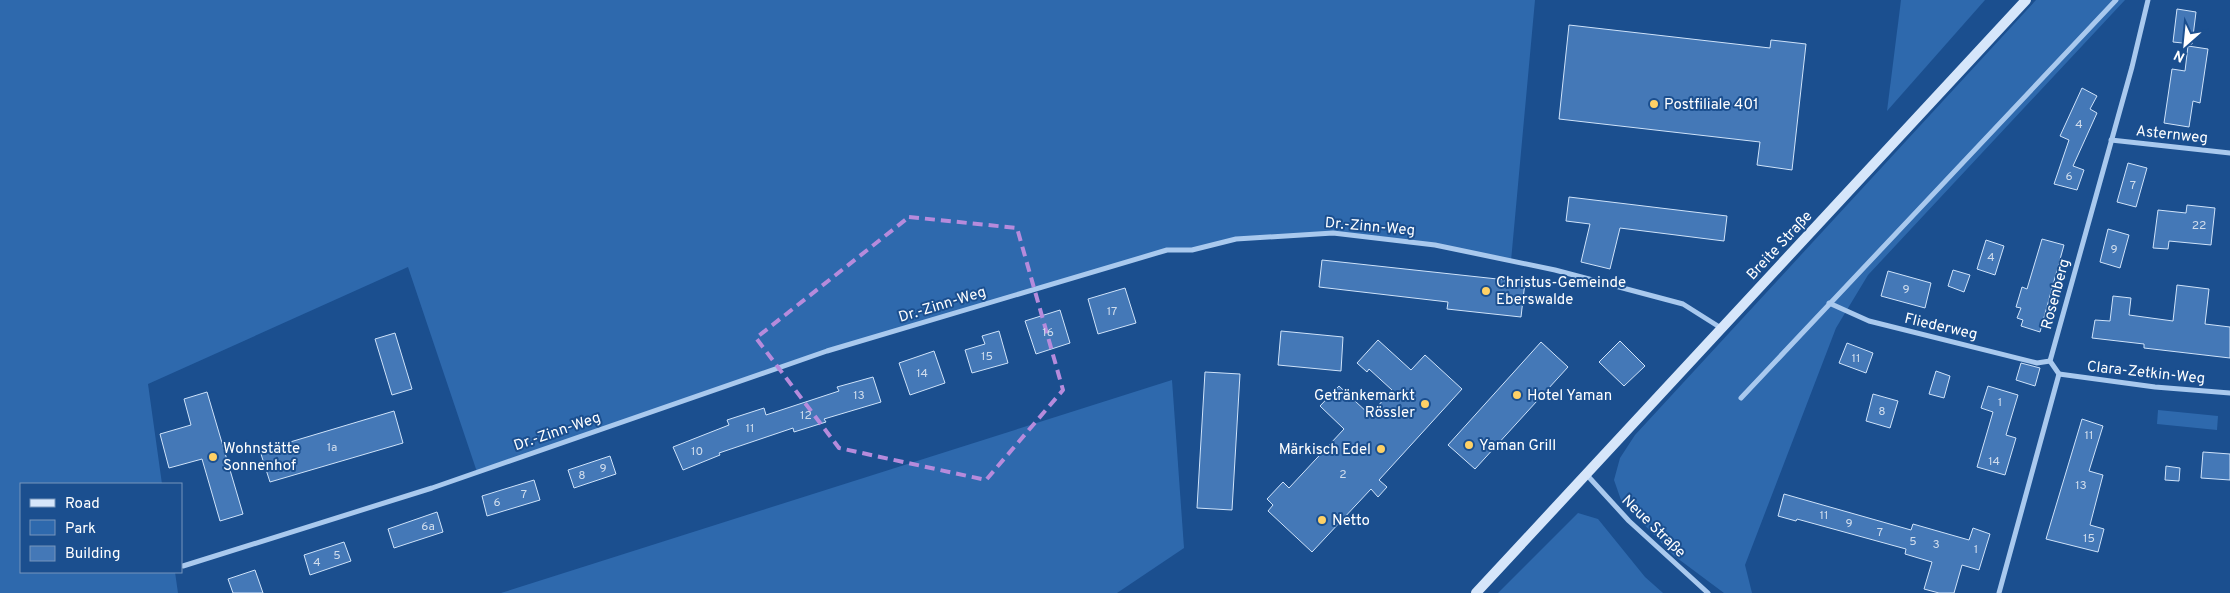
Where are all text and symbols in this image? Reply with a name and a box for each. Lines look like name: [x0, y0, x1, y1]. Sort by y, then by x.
north arrow: [2160, 20, 2210, 70]
text: N: [2171, 45, 2188, 65]
place label: Postfiliale 401: [1664, 96, 1759, 115]
marker: Postfiliale 401: [1648, 98, 1660, 110]
house number: 4: [2075, 117, 2083, 133]
street label: Asternweg: [2135, 122, 2209, 149]
house number: 6: [2065, 169, 2073, 185]
house number: 7: [2130, 178, 2136, 194]
street label: Breite Straße: [1743, 207, 1817, 285]
street label: Dr.-Zinn-Weg: [1324, 214, 1416, 241]
house number: 22: [2192, 218, 2206, 234]
house number: 9: [2110, 242, 2118, 258]
house number: 4: [1987, 250, 1995, 266]
street label: Rosenberg: [2038, 257, 2075, 332]
place label: Christus-Gemeinde Eberswalde: [1496, 274, 1626, 310]
house number: 9: [1902, 282, 1910, 298]
street label: Dr.-Zinn-Weg: [896, 283, 988, 328]
marker: Christus-Gemeinde Eberswalde: [1480, 285, 1492, 297]
house number: 17: [1107, 304, 1117, 320]
street label: Fliederweg: [1902, 310, 1979, 345]
house number: 16: [1042, 325, 1054, 341]
house number: 15: [981, 349, 993, 365]
house number: 11: [1852, 351, 1860, 367]
street label: Clara-Zetkin-Weg: [2086, 358, 2206, 389]
house number: 14: [916, 366, 928, 382]
place label: Getränkemarkt Rössler: [1314, 387, 1415, 423]
place label: Hotel Yaman: [1527, 387, 1612, 406]
house number: 13: [853, 388, 865, 404]
marker: Hotel Yaman: [1511, 389, 1523, 401]
house number: 1: [1998, 395, 2002, 411]
marker: Getränkemarkt Rössler: [1419, 398, 1431, 410]
house number: 8: [1878, 404, 1886, 420]
house number: 12: [800, 408, 812, 424]
street label: Dr.-Zinn-Weg: [512, 409, 603, 456]
house number: 11: [746, 421, 754, 437]
house number: 11: [2085, 428, 2093, 444]
place label: Yaman Grill: [1479, 437, 1556, 456]
marker: Yaman Grill: [1463, 439, 1475, 451]
place label: Wohnstätte Sonnenhof: [223, 440, 300, 476]
house number: 1a: [327, 440, 337, 456]
place label: Märkisch Edel: [1279, 441, 1371, 460]
marker: Märkisch Edel: [1375, 443, 1387, 455]
house number: 10: [691, 444, 703, 460]
marker: Wohnstätte Sonnenhof: [207, 451, 219, 463]
house number: 14: [1988, 454, 2000, 470]
house number: 9: [599, 461, 607, 477]
house number: 2: [1339, 467, 1347, 483]
house number: 8: [578, 468, 586, 484]
house number: 13: [2075, 478, 2087, 494]
legend: [20, 483, 182, 573]
house number: 7: [521, 487, 527, 503]
street label: Neue Straße: [1617, 492, 1689, 563]
text: Road: [65, 495, 100, 514]
house number: 6: [493, 495, 501, 511]
house number: 11: [1820, 508, 1828, 524]
place label: Netto: [1332, 512, 1370, 531]
marker: Netto: [1316, 514, 1328, 526]
house number: 9: [1845, 516, 1853, 532]
house number: 6a: [421, 519, 435, 535]
text: Park: [65, 520, 96, 539]
house number: 7: [1877, 525, 1883, 541]
house number: 15: [2083, 531, 2095, 547]
house number: 5: [1909, 534, 1917, 550]
house number: 3: [1932, 537, 1940, 553]
house number: 1: [1974, 542, 1978, 558]
text: Building: [65, 545, 120, 564]
house number: 5: [333, 548, 341, 564]
house number: 4: [313, 555, 321, 571]

